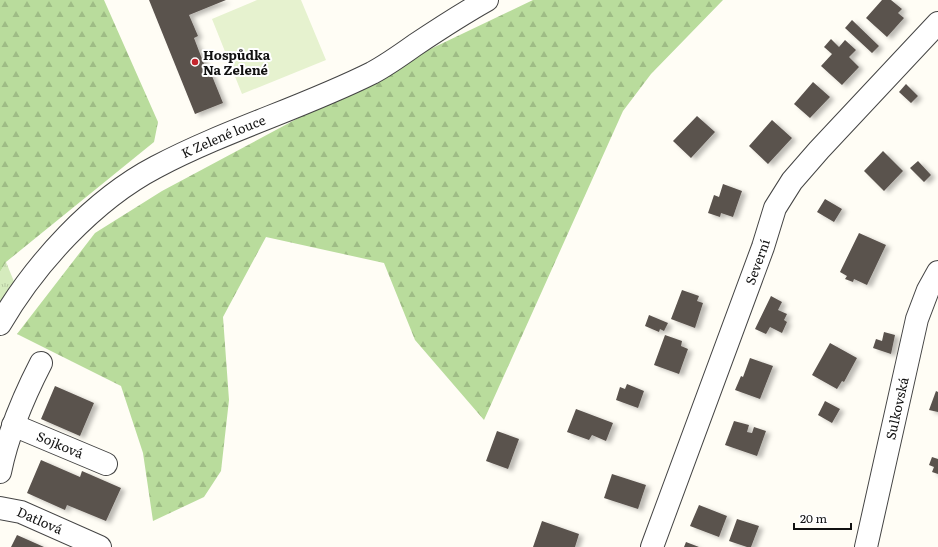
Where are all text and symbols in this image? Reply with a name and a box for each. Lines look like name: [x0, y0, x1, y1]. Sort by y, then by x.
place label: Hospůdka Na Zelené: [203, 45, 271, 79]
marker: Hospůdka Na Zelené: [190, 57, 200, 67]
street label: K Zelené louce: [178, 110, 268, 162]
street label: Severní: [740, 236, 774, 287]
street label: Sulkovská: [880, 375, 913, 441]
street label: Sojková: [34, 426, 86, 462]
street label: Datlová: [14, 501, 66, 538]
scale bar: [794, 505, 851, 531]
text: 20 m: [800, 509, 827, 527]

